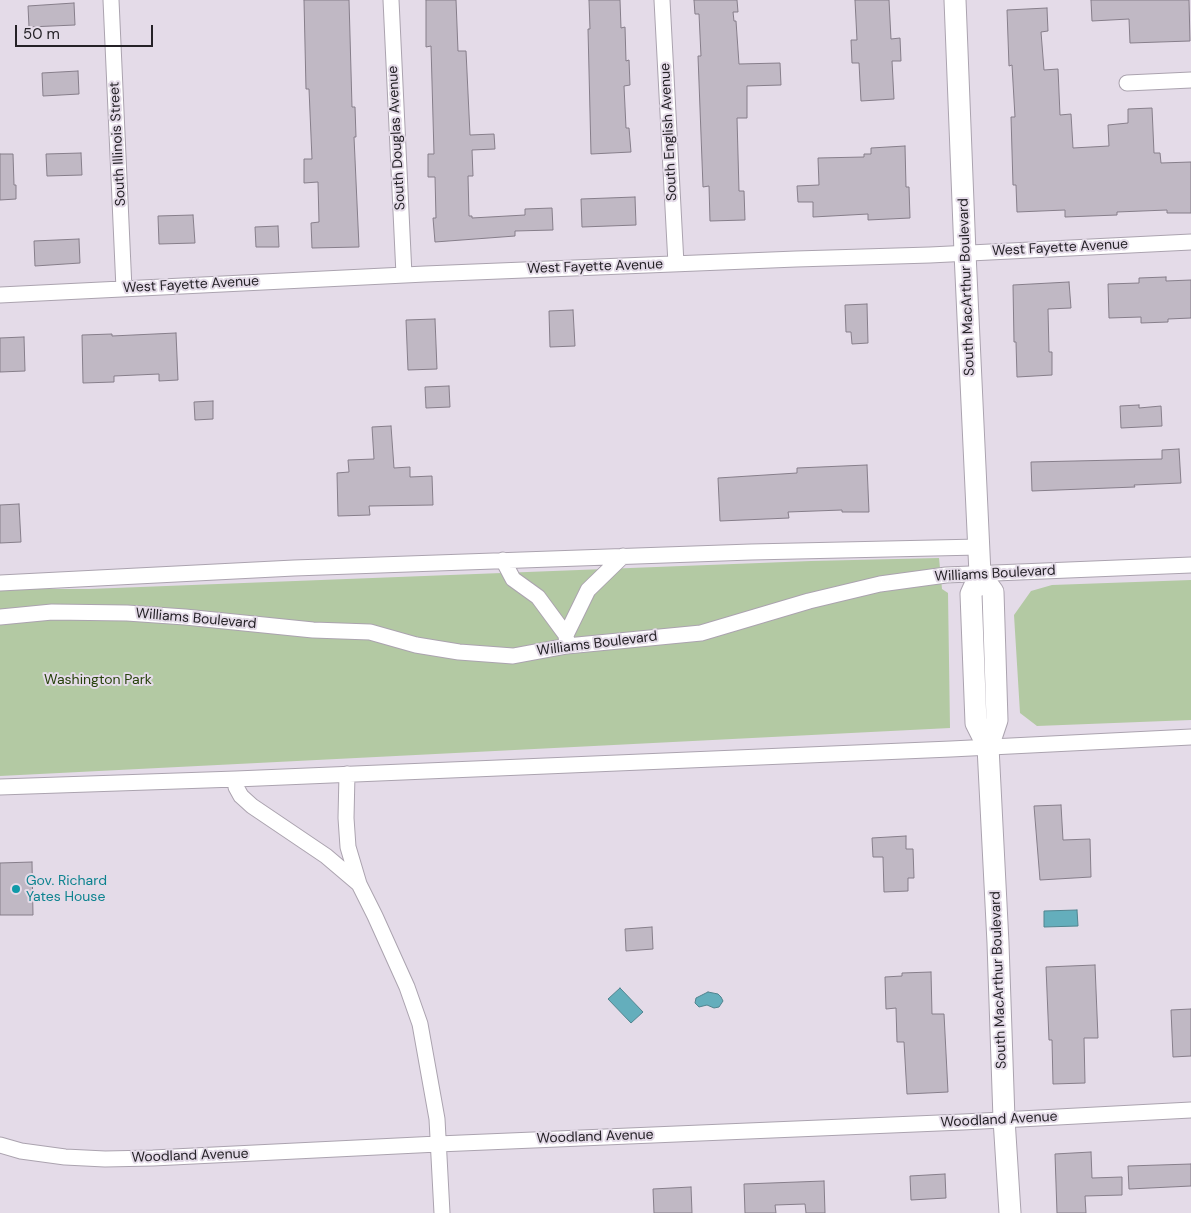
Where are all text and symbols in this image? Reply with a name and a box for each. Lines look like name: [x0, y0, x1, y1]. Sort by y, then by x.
scale bar: [18, 15, 155, 47]
text: 50 m: [23, 24, 60, 44]
street label: South English Avenue: [657, 62, 681, 202]
street label: South Douglas Avenue: [385, 65, 409, 211]
street label: South Illinois Street: [106, 81, 130, 207]
street label: South MacArthur Boulevard: [956, 198, 978, 376]
street label: West Fayette Avenue: [992, 236, 1128, 260]
street label: West Fayette Avenue: [527, 256, 663, 278]
street label: West Fayette Avenue: [123, 273, 259, 297]
street label: Williams Boulevard: [934, 562, 1056, 586]
street label: Williams Boulevard: [135, 605, 257, 633]
street label: Williams Boulevard: [536, 628, 658, 660]
park label: Washington Park: [44, 672, 152, 688]
place label: Gov. Richard Yates House: [26, 873, 107, 906]
marker: Gov. Richard Yates House: [10, 883, 22, 895]
street label: South MacArthur Boulevard: [988, 891, 1010, 1069]
street label: Woodland Avenue: [940, 1109, 1058, 1131]
street label: Woodland Avenue: [536, 1127, 654, 1147]
street label: Woodland Avenue: [131, 1146, 249, 1166]

